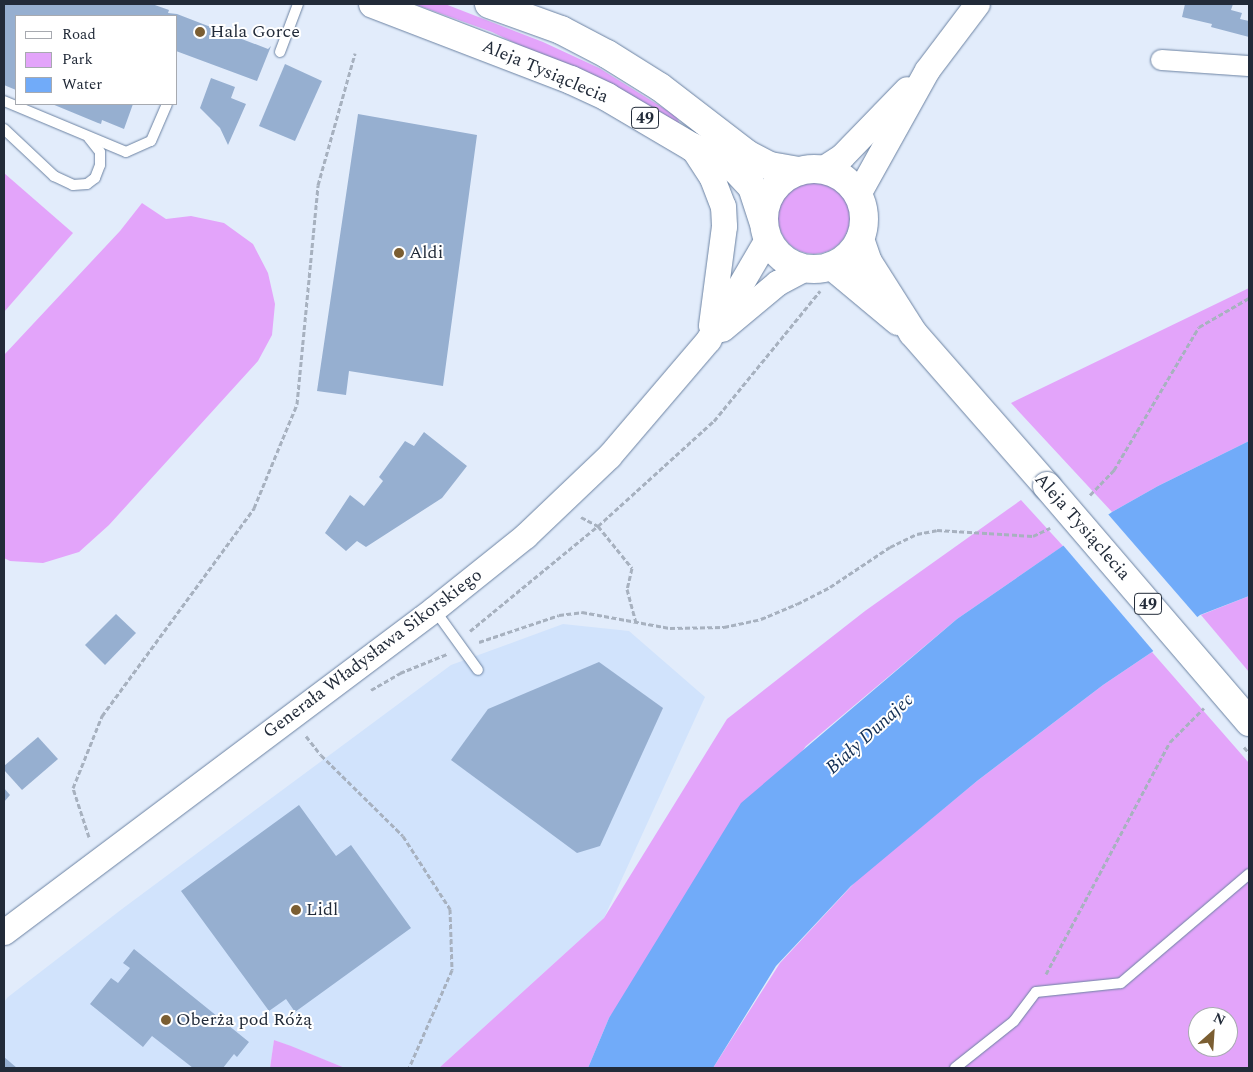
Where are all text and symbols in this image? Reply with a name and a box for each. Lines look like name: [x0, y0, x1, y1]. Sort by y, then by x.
legend: [15, 15, 178, 105]
place label: Hala Gorce: [210, 21, 300, 43]
text: Road: [62, 23, 96, 46]
marker: Hala Gorce: [194, 26, 206, 38]
street label: Aleja Tysiąclecia: [479, 36, 611, 108]
text: Park: [62, 48, 93, 71]
text: Water: [62, 73, 102, 96]
road number: 49: [630, 105, 660, 132]
place label: Aldi: [409, 242, 443, 264]
marker: Aldi: [393, 247, 405, 259]
street label: Aleja Tysiąclecia: [1030, 469, 1134, 585]
street label: Generała Władysława Sikorskiego: [259, 565, 487, 743]
road number: 49: [1133, 590, 1163, 618]
water label: Biały Dunajec: [821, 689, 919, 779]
place label: Lidl: [306, 899, 338, 921]
marker: Lidl: [290, 904, 302, 916]
north arrow: [1188, 1007, 1238, 1057]
text: N: [1210, 1007, 1229, 1031]
place label: Oberża pod Różą: [176, 1009, 312, 1031]
marker: Oberża pod Różą: [160, 1014, 172, 1026]

